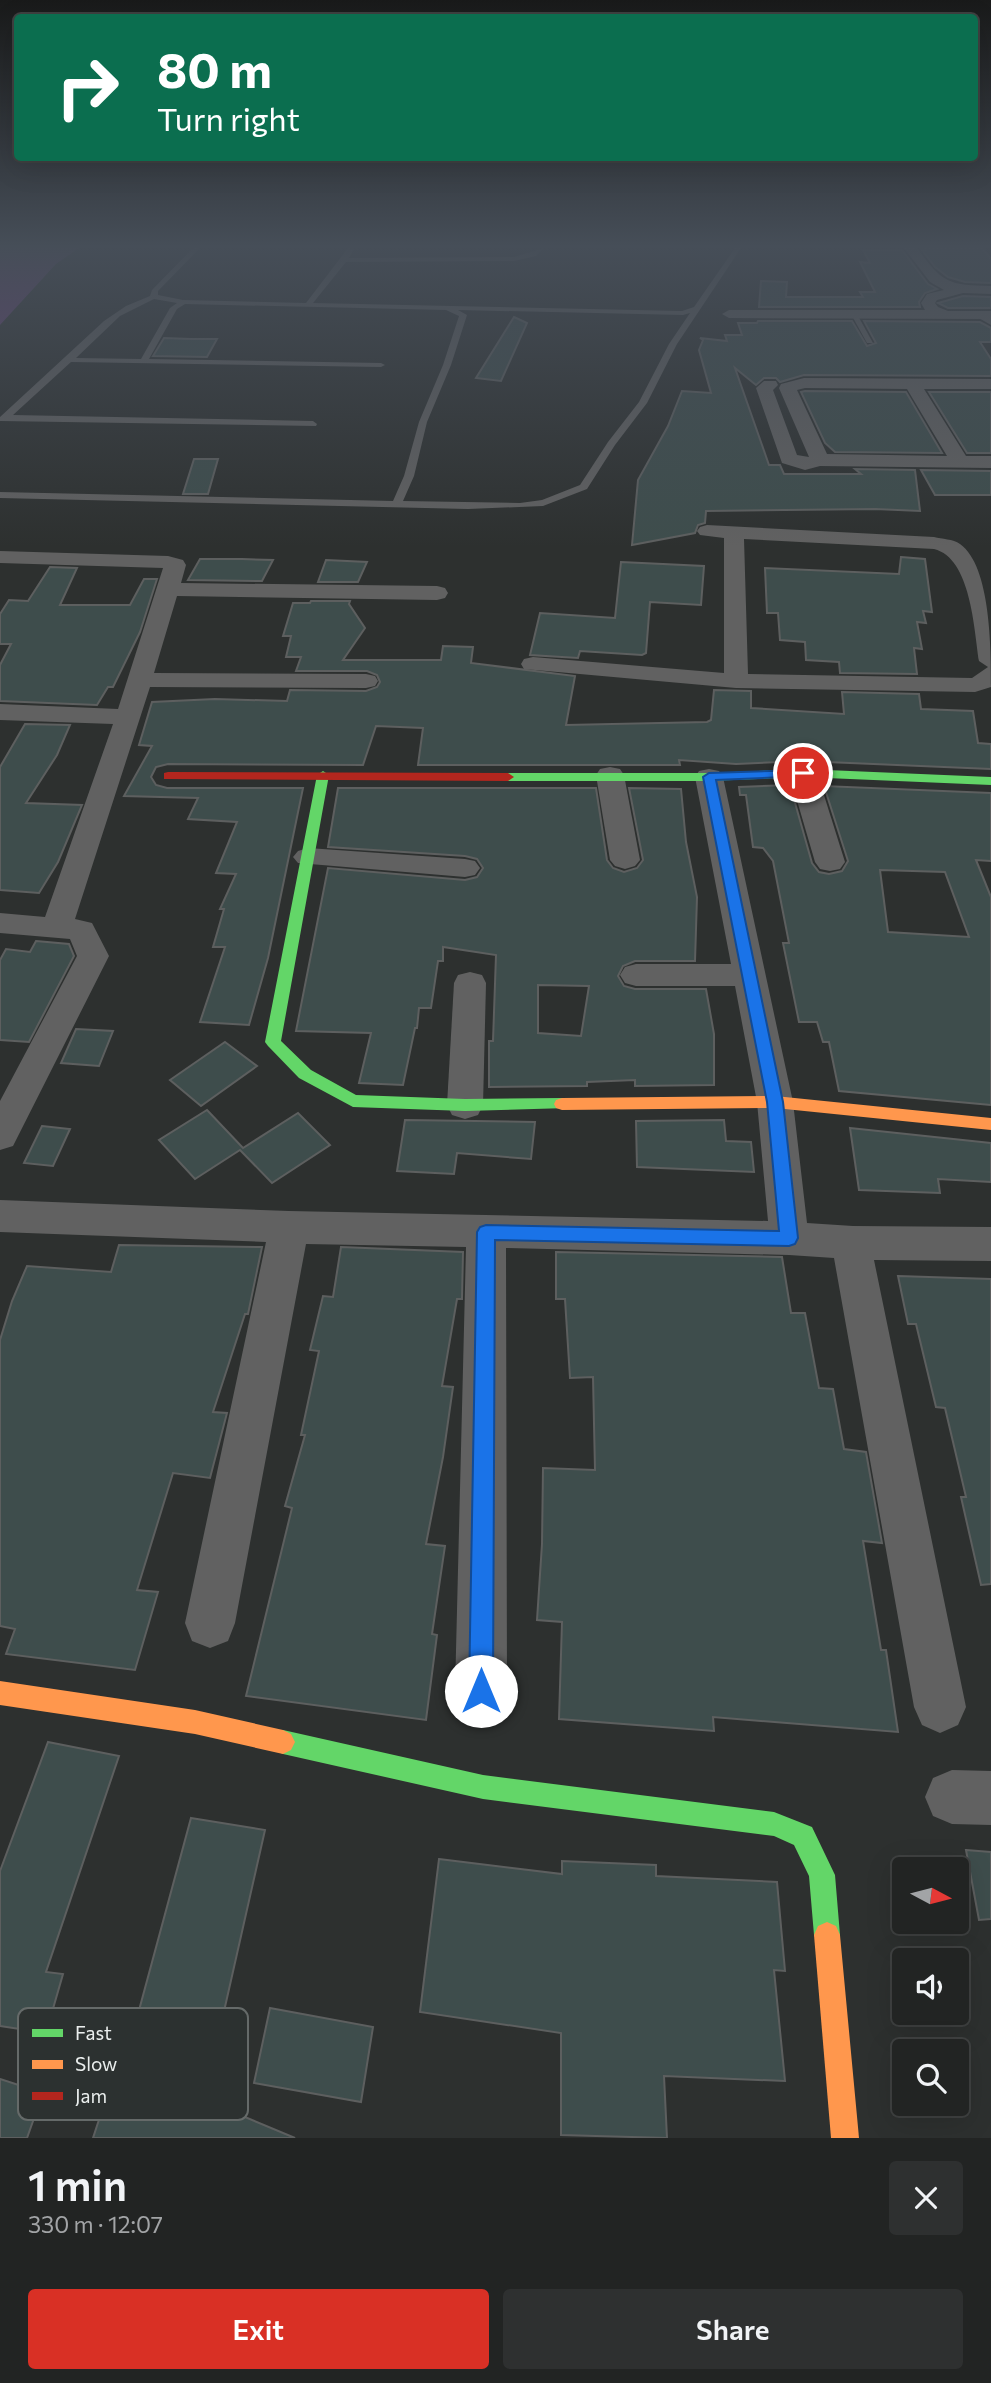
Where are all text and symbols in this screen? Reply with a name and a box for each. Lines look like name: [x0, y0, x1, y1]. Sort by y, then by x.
text: 80 m: [157, 38, 272, 98]
icon: right: [42, 42, 133, 133]
text: Turn right: [157, 98, 300, 138]
pin: [773, 743, 833, 803]
icon: arrive: [784, 754, 822, 792]
position arrow: [444, 1654, 518, 1728]
north arrow: [892, 1857, 970, 1934]
map controls: [892, 1857, 969, 2116]
button: sound: [892, 1948, 969, 2025]
legend: [18, 2008, 248, 2120]
text: Fast: [75, 2021, 112, 2044]
button: search: [892, 2039, 969, 2116]
text: Slow: [75, 2052, 117, 2075]
text: Jam: [75, 2084, 107, 2107]
text: 1 min: [28, 2158, 127, 2210]
button: close: [889, 2161, 963, 2235]
text: 330 m · 12:07: [28, 2210, 163, 2238]
button: Exit: [28, 2289, 489, 2369]
button: Share: [503, 2289, 963, 2369]

